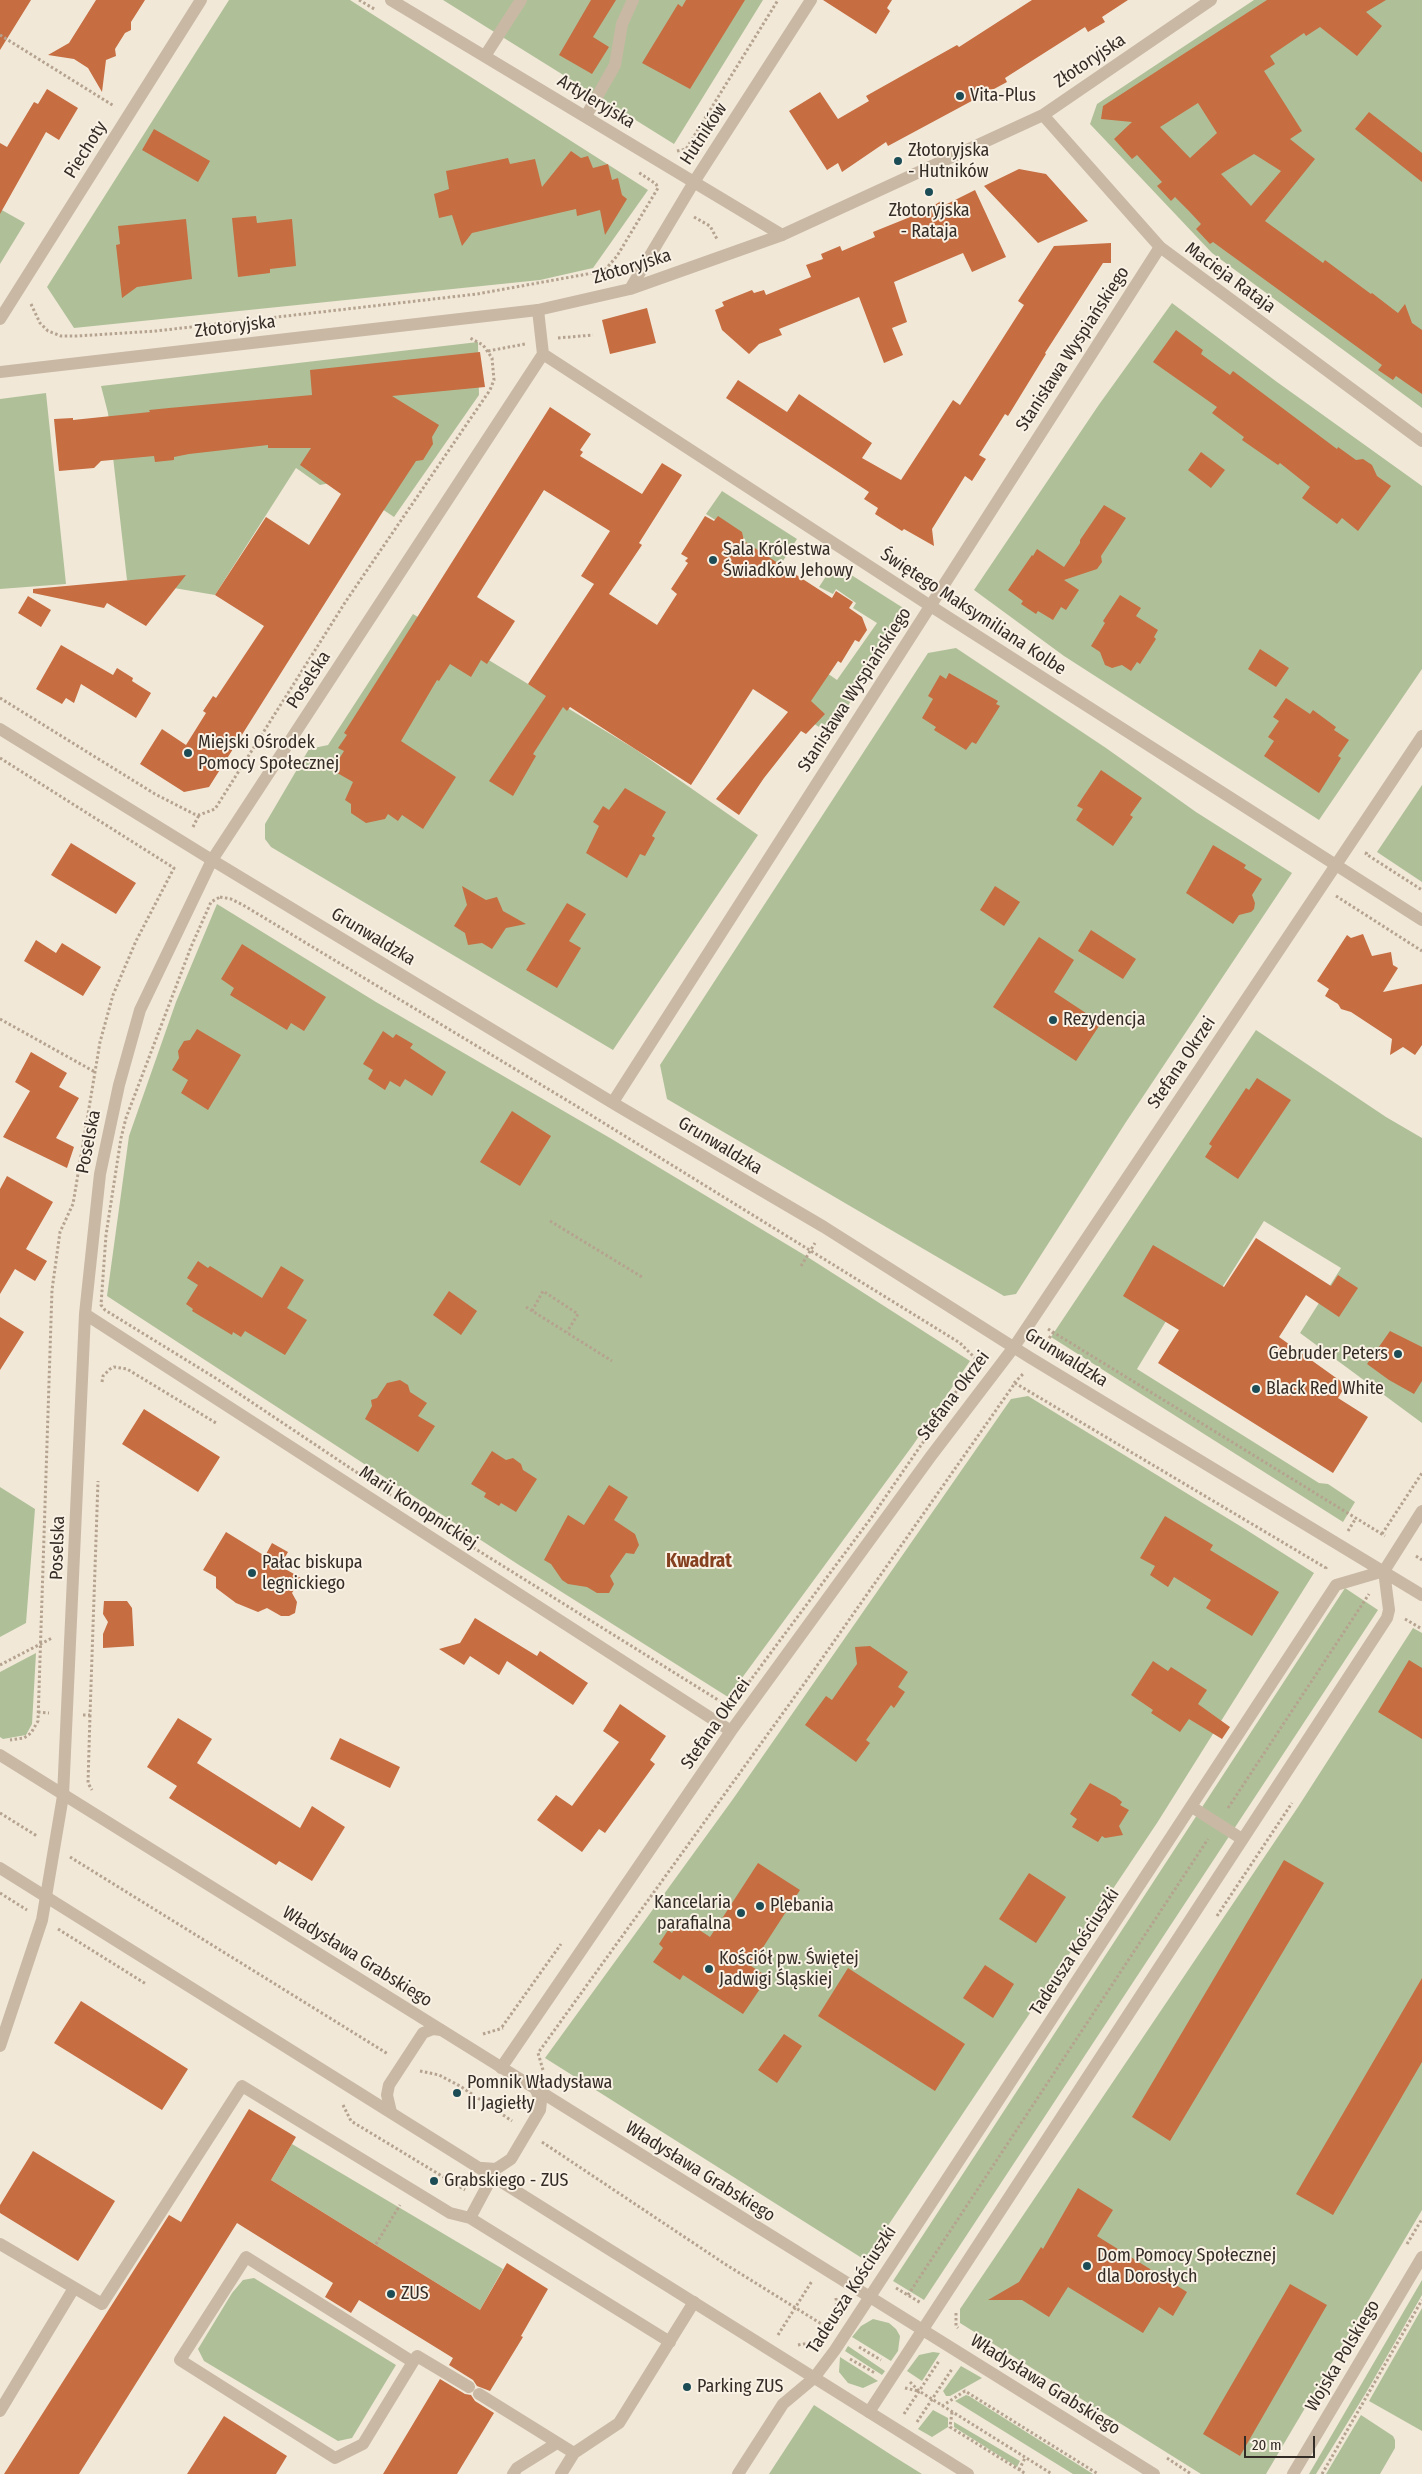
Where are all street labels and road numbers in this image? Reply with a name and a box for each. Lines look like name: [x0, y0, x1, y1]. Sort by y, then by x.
street label: Złotoryjska: [1050, 29, 1130, 93]
street label: Artyleryjska: [553, 70, 639, 134]
street label: Hutników: [676, 99, 732, 169]
street label: Piechoty: [60, 117, 112, 183]
street label: Macieja Rataja: [1181, 238, 1279, 318]
street label: Złotoryjska: [590, 245, 674, 289]
street label: Stanisława Wyspiańskiego: [1012, 263, 1134, 435]
street label: Złotoryjska: [193, 311, 277, 343]
street label: Świętego Maksymiliana Kolbe: [876, 544, 1070, 680]
street label: Stanisława Wyspiańskiego: [794, 604, 916, 776]
street label: Poselska: [282, 647, 336, 713]
street label: Grunwaldzka: [327, 904, 419, 970]
street label: Stefana Okrzei: [1143, 1013, 1221, 1113]
street label: Poselska: [72, 1108, 106, 1176]
street label: Grunwaldzka: [674, 1113, 766, 1179]
street label: Grunwaldzka: [1020, 1324, 1112, 1392]
street label: Stefana Okrzei: [913, 1347, 995, 1445]
street label: Marii Konopnickiej: [355, 1462, 481, 1554]
street label: Poselska: [46, 1515, 70, 1581]
street label: Stefana Okrzei: [677, 1674, 755, 1774]
street label: Tadeusza Kościuszki: [1026, 1884, 1124, 2020]
street label: Władysława Grabskiego: [278, 1902, 436, 2012]
street label: Władysława Grabskiego: [621, 2117, 779, 2227]
street label: Tadeusza Kościuszki: [803, 2222, 901, 2358]
street label: Wojska Polskiego: [1301, 2296, 1385, 2416]
street label: Władysława Grabskiego: [966, 2330, 1124, 2440]

